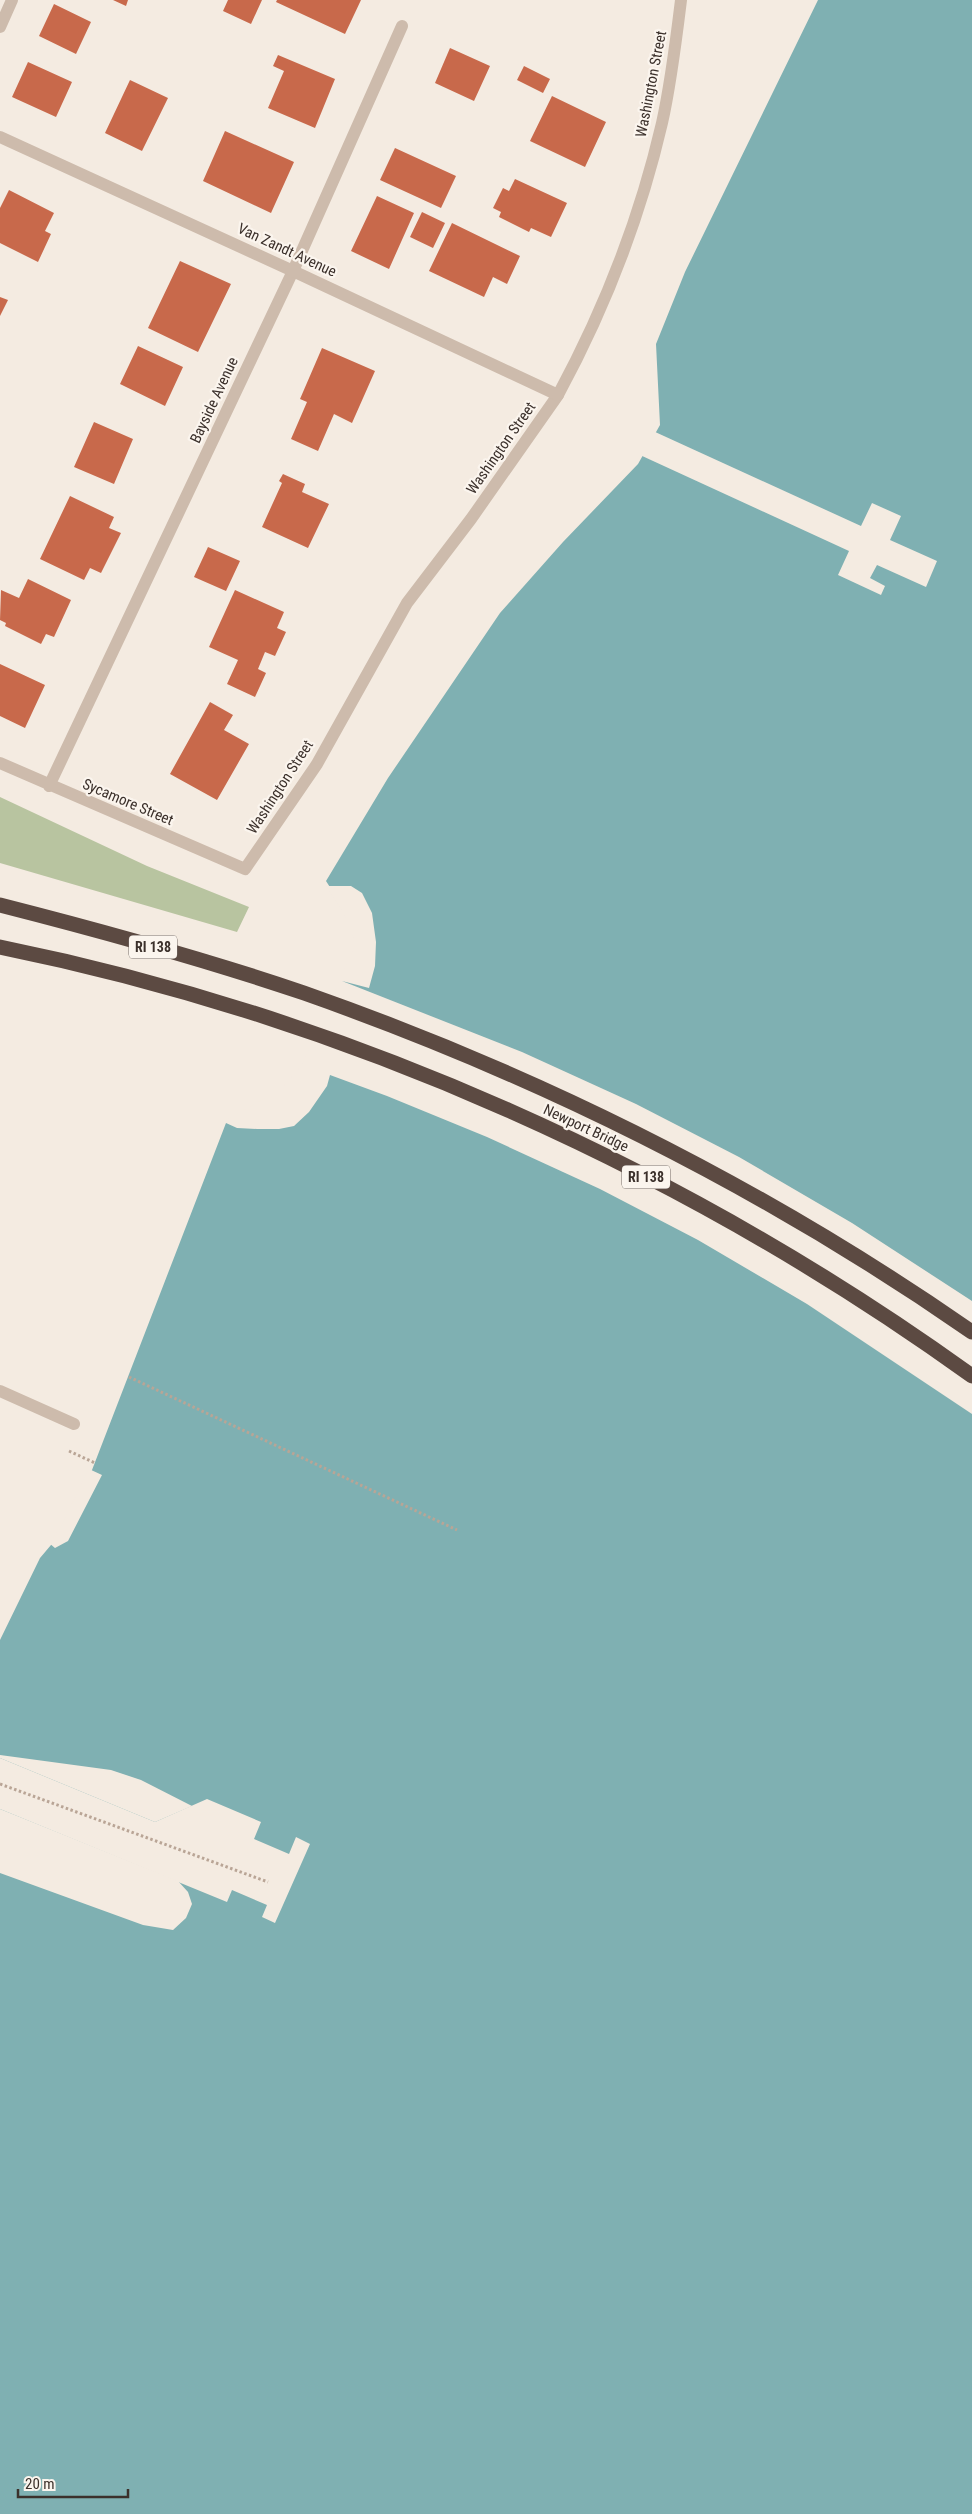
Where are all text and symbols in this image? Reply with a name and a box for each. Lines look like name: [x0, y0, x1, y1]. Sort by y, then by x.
street label: Washington Street: [632, 29, 670, 139]
street label: Van Zandt Avenue: [235, 219, 339, 281]
street label: Bayside Avenue: [186, 354, 242, 446]
street label: Washington Street: [463, 399, 539, 497]
street label: Washington Street: [243, 737, 317, 837]
street label: Sycamore Street: [80, 775, 176, 829]
road number: RI 138: [129, 936, 177, 959]
street label: Newport Bridge: [541, 1100, 631, 1156]
road number: RI 138: [622, 1166, 670, 1188]
scale bar: [18, 2466, 128, 2498]
text: 20 m: [25, 2475, 55, 2493]

